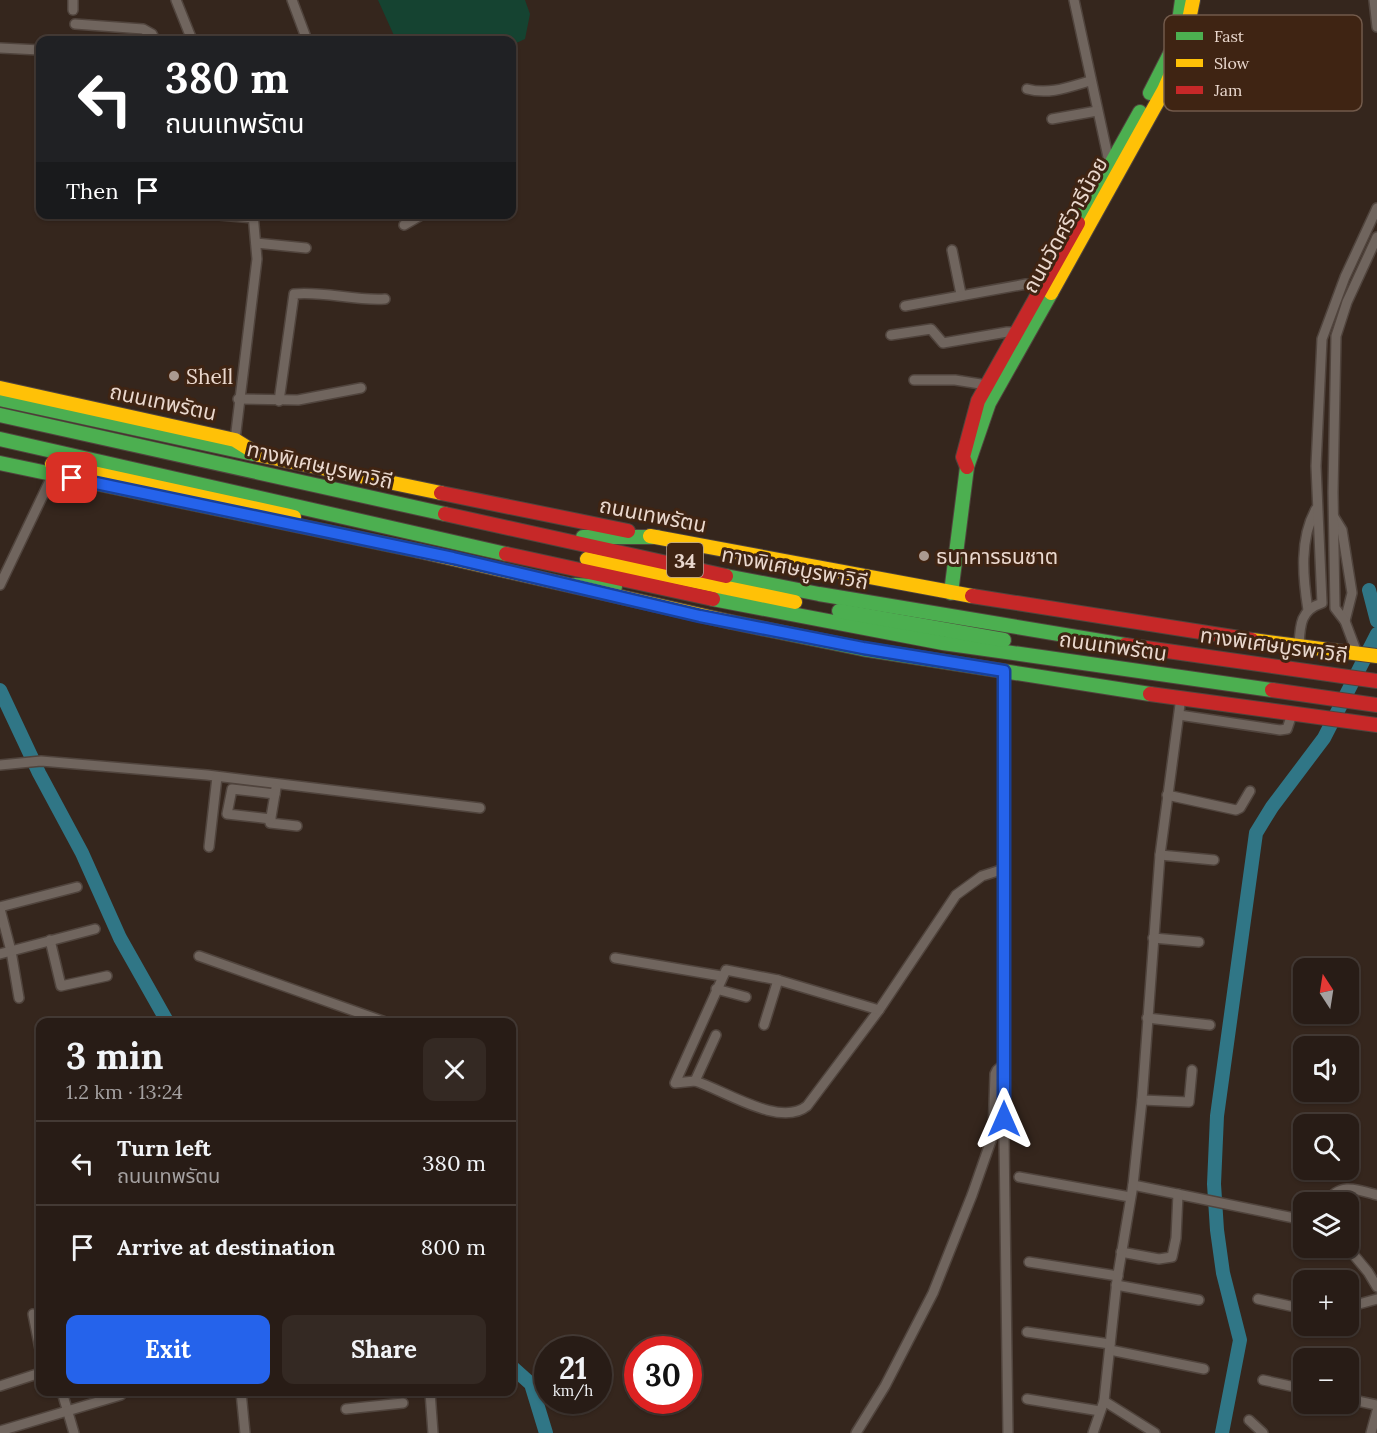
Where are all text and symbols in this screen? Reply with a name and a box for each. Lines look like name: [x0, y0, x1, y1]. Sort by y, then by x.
legend: [1164, 15, 1362, 111]
text: Fast: [1214, 26, 1245, 46]
text: 380 m: [165, 51, 289, 105]
text: Slow: [1214, 53, 1250, 73]
icon: left: [66, 60, 144, 138]
text: Jam: [1213, 80, 1242, 100]
text: ถนนเทพรัตน: [165, 106, 304, 140]
street label: ถนนวัดศรีวารีน้อย: [1016, 152, 1114, 298]
icon: arrive: [131, 174, 164, 207]
text: Then: [66, 177, 119, 205]
place label: Shell: [186, 363, 233, 390]
marker: Shell: [167, 369, 181, 383]
street label: ถนนเทพรัตน: [107, 378, 219, 426]
street label: ทางพิเศษบูรพาวิถี: [244, 435, 396, 495]
pin: [46, 452, 97, 503]
icon: arrive: [55, 461, 88, 494]
street label: ถนนเทพรัตน: [597, 491, 709, 539]
street label: ทางพิเศษบูรพาวิถี: [719, 541, 871, 595]
road number: 34: [667, 543, 703, 577]
place label: ธนาคารธนชาต: [936, 543, 1058, 570]
marker: ธนาคารธนชาต: [917, 549, 931, 563]
street label: ทางพิเศษบูรพาวิถี: [1198, 621, 1350, 669]
street label: ถนนเทพรัตน: [1057, 625, 1169, 667]
north arrow: [1293, 958, 1359, 1024]
map controls: [1293, 958, 1359, 1414]
text: 3 min: [66, 1033, 164, 1079]
button: sound: [1293, 1036, 1359, 1102]
button: close: [423, 1038, 486, 1101]
text: 1.2 km · 13:24: [66, 1079, 183, 1104]
position arrow: [972, 1087, 1036, 1151]
button: search: [1293, 1114, 1359, 1180]
text: Turn left: [117, 1134, 211, 1162]
icon: left: [66, 1147, 99, 1180]
text: 380 m: [422, 1149, 486, 1177]
text: ถนนเทพรัตน: [117, 1163, 220, 1188]
button: layers: [1293, 1192, 1359, 1258]
icon: arrive: [66, 1231, 99, 1264]
text: Arrive at destination: [117, 1233, 335, 1261]
text: 800 m: [421, 1233, 486, 1261]
button: +: [1293, 1270, 1359, 1336]
button: Exit: [66, 1315, 270, 1384]
button: Share: [282, 1315, 486, 1384]
speed limit sign: 30: [624, 1336, 702, 1414]
button: −: [1293, 1348, 1359, 1414]
text: 21: [559, 1349, 587, 1387]
text: km/h: [553, 1381, 593, 1400]

